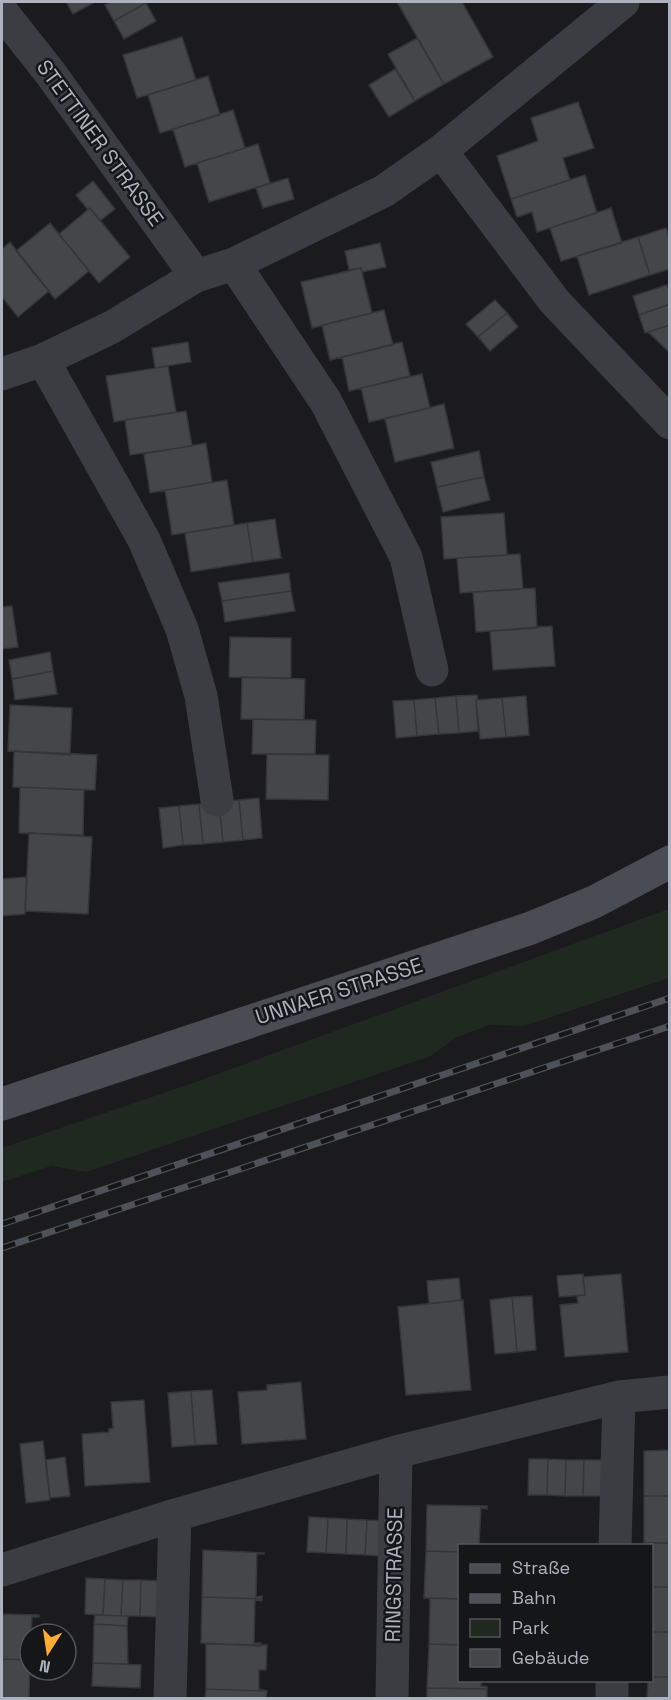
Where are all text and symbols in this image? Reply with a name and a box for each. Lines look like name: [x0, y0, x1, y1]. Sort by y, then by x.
street label: STETTINER STRASSE: [31, 54, 170, 231]
street label: UNNAER STRASSE: [252, 951, 426, 1030]
street label: RINGSTRASSE: [379, 1507, 408, 1643]
legend: [458, 1544, 653, 1682]
text: Straße: [512, 1556, 570, 1579]
text: Bahn: [512, 1586, 556, 1609]
text: Park: [512, 1616, 550, 1639]
north arrow: [18, 1622, 78, 1682]
text: Gebäude: [512, 1646, 590, 1669]
text: N: [38, 1655, 52, 1678]

